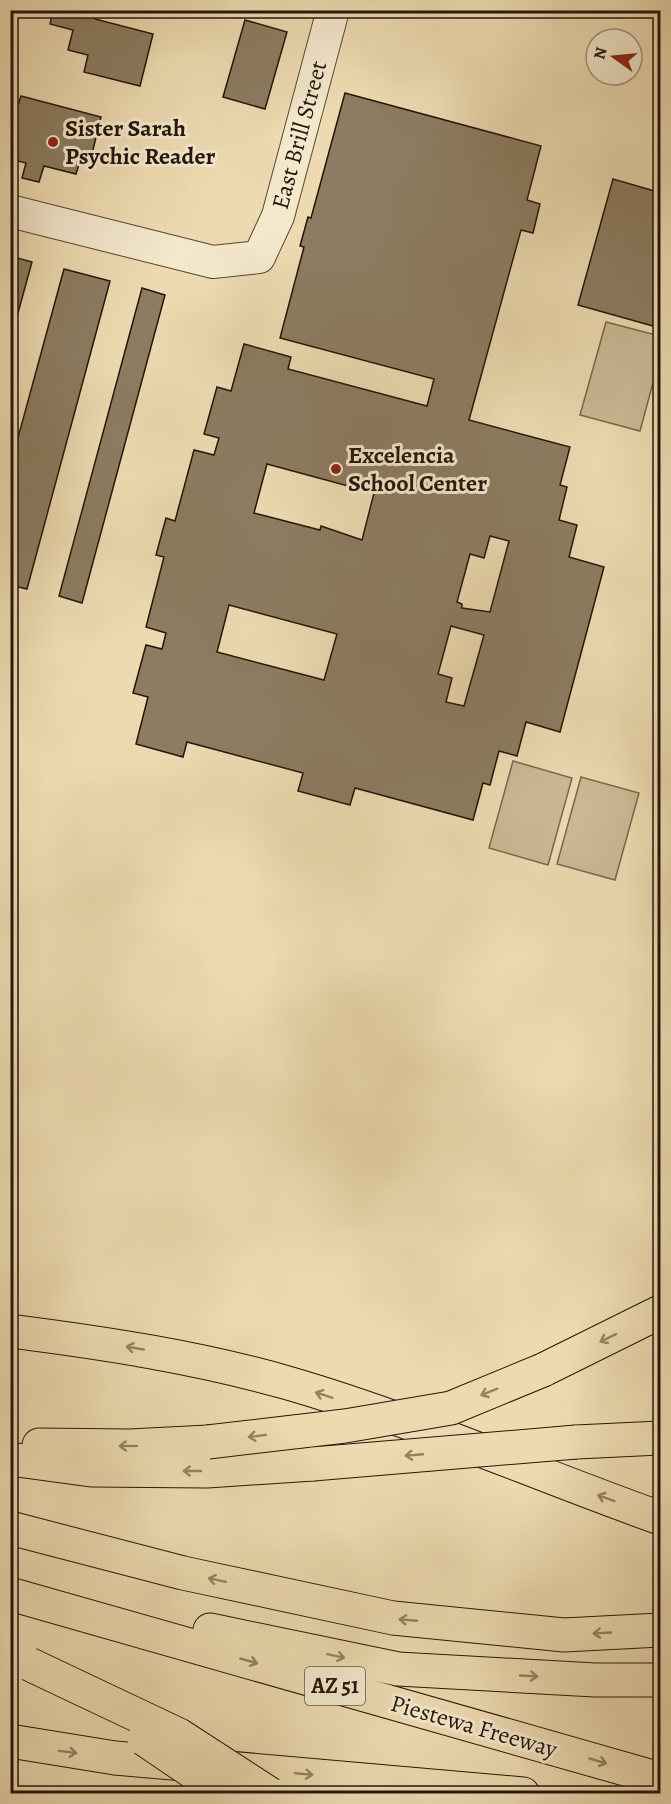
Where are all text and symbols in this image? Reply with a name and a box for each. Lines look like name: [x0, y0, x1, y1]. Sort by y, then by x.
north arrow: [584, 27, 644, 87]
text: N: [588, 45, 613, 62]
street label: East Brill Street: [264, 57, 334, 213]
place label: Sister Sarah Psychic Reader: [65, 112, 216, 172]
marker: Sister Sarah Psychic Reader: [46, 135, 60, 149]
place label: Excelencia School Center: [348, 439, 487, 499]
marker: Excelencia School Center: [329, 462, 343, 476]
one-way arrow: [600, 1332, 617, 1344]
one-way arrow: [126, 1342, 145, 1353]
one-way arrow: [480, 1387, 499, 1398]
one-way arrow: [315, 1389, 334, 1400]
one-way arrow: [248, 1431, 268, 1442]
one-way arrow: [119, 1440, 139, 1452]
one-way arrow: [404, 1450, 424, 1461]
one-way arrow: [182, 1465, 202, 1477]
one-way arrow: [597, 1492, 615, 1503]
one-way arrow: [208, 1574, 227, 1585]
one-way arrow: [398, 1614, 418, 1625]
one-way arrow: [593, 1627, 613, 1638]
one-way arrow: [325, 1651, 345, 1662]
one-way arrow: [239, 1656, 258, 1667]
road number: AZ 51: [305, 1667, 365, 1705]
one-way arrow: [518, 1671, 538, 1682]
street label: Piestewa Freeway: [387, 1687, 561, 1765]
one-way arrow: [58, 1747, 77, 1758]
one-way arrow: [588, 1755, 607, 1767]
one-way arrow: [293, 1769, 313, 1780]

